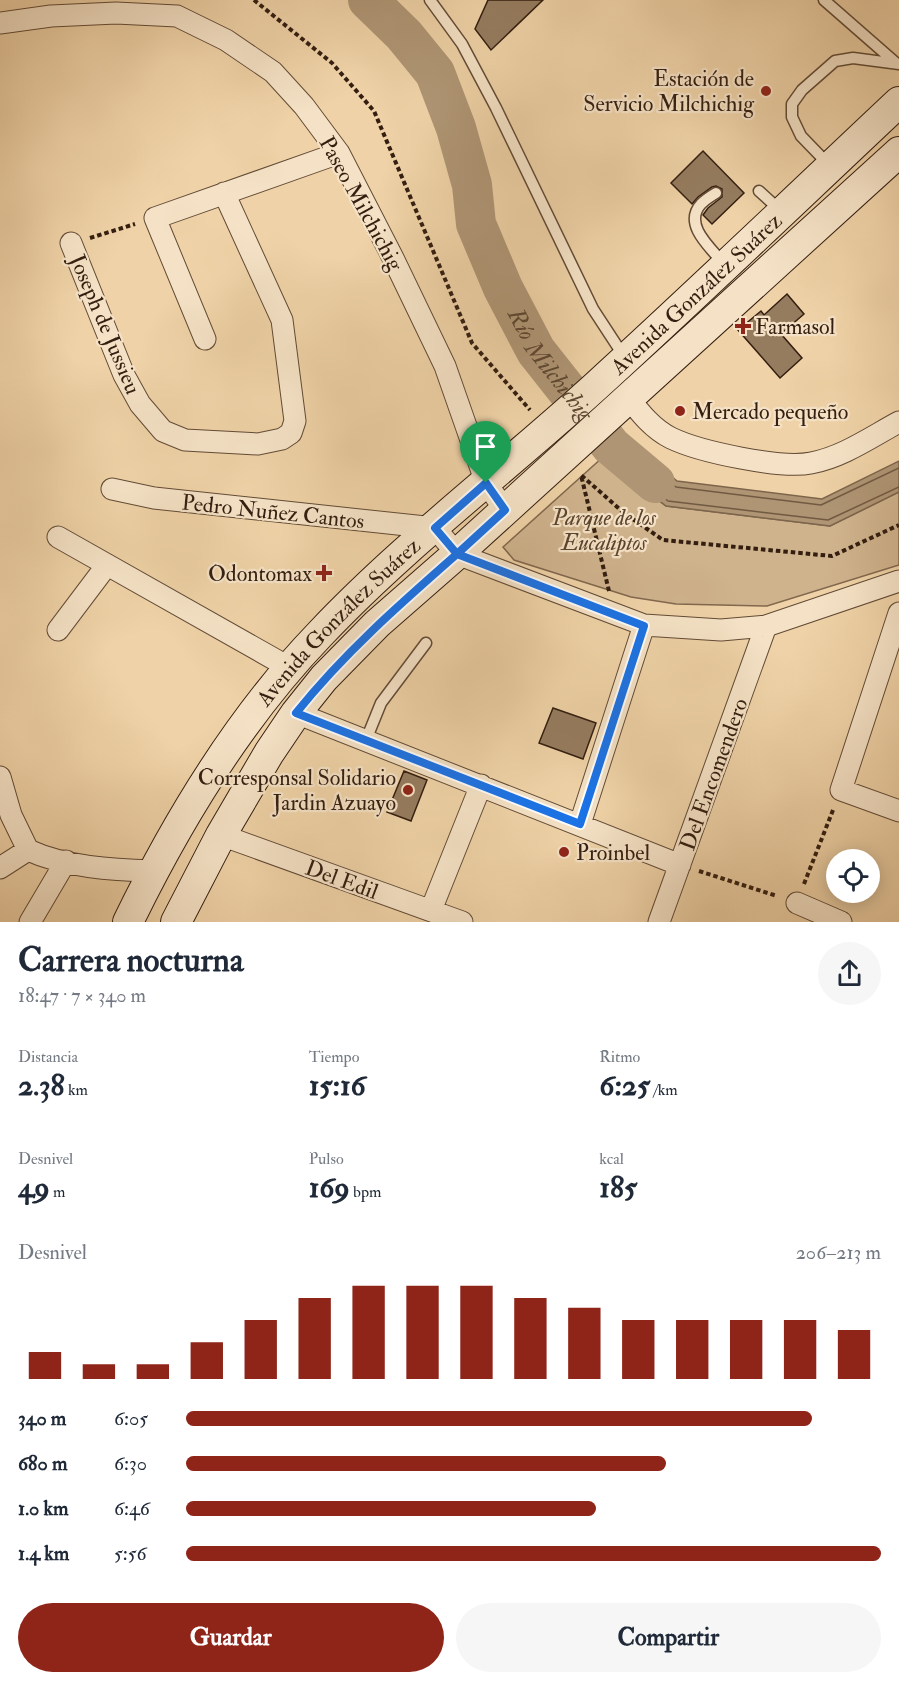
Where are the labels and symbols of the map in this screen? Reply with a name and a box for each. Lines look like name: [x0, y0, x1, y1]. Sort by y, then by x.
place label: Estación de Servicio Milchichig: [583, 65, 755, 118]
marker: Estación de Servicio Milchichig: [759, 84, 773, 98]
street label: Paseo Milchichig: [313, 131, 410, 277]
street label: Avenida González Suárez: [604, 207, 788, 381]
street label: Joseph de Jussieu: [62, 249, 147, 399]
water label: Río Milchichig: [500, 302, 601, 428]
place label: Farmasol: [755, 313, 836, 341]
marker: Farmasol: [736, 319, 750, 333]
place label: Mercado pequeño: [692, 398, 848, 427]
marker: Mercado pequeño: [673, 404, 687, 418]
pin: [460, 421, 511, 483]
street label: Pedro Nuñez Cantos: [180, 488, 366, 536]
park label: Parque de los Eucaliptos: [551, 504, 657, 557]
street label: Avenida González Suárez: [250, 532, 427, 713]
place label: Odontomax: [208, 560, 312, 588]
marker: Odontomax: [317, 566, 331, 580]
street label: Del Encomendero: [673, 694, 754, 854]
place label: Corresponsal Solidario Jardin Azuayo: [198, 764, 396, 817]
marker: Corresponsal Solidario Jardin Azuayo: [401, 783, 415, 797]
place label: Proinbel: [576, 839, 650, 867]
marker: Proinbel: [557, 845, 571, 859]
street label: Del Edil: [301, 854, 382, 906]

